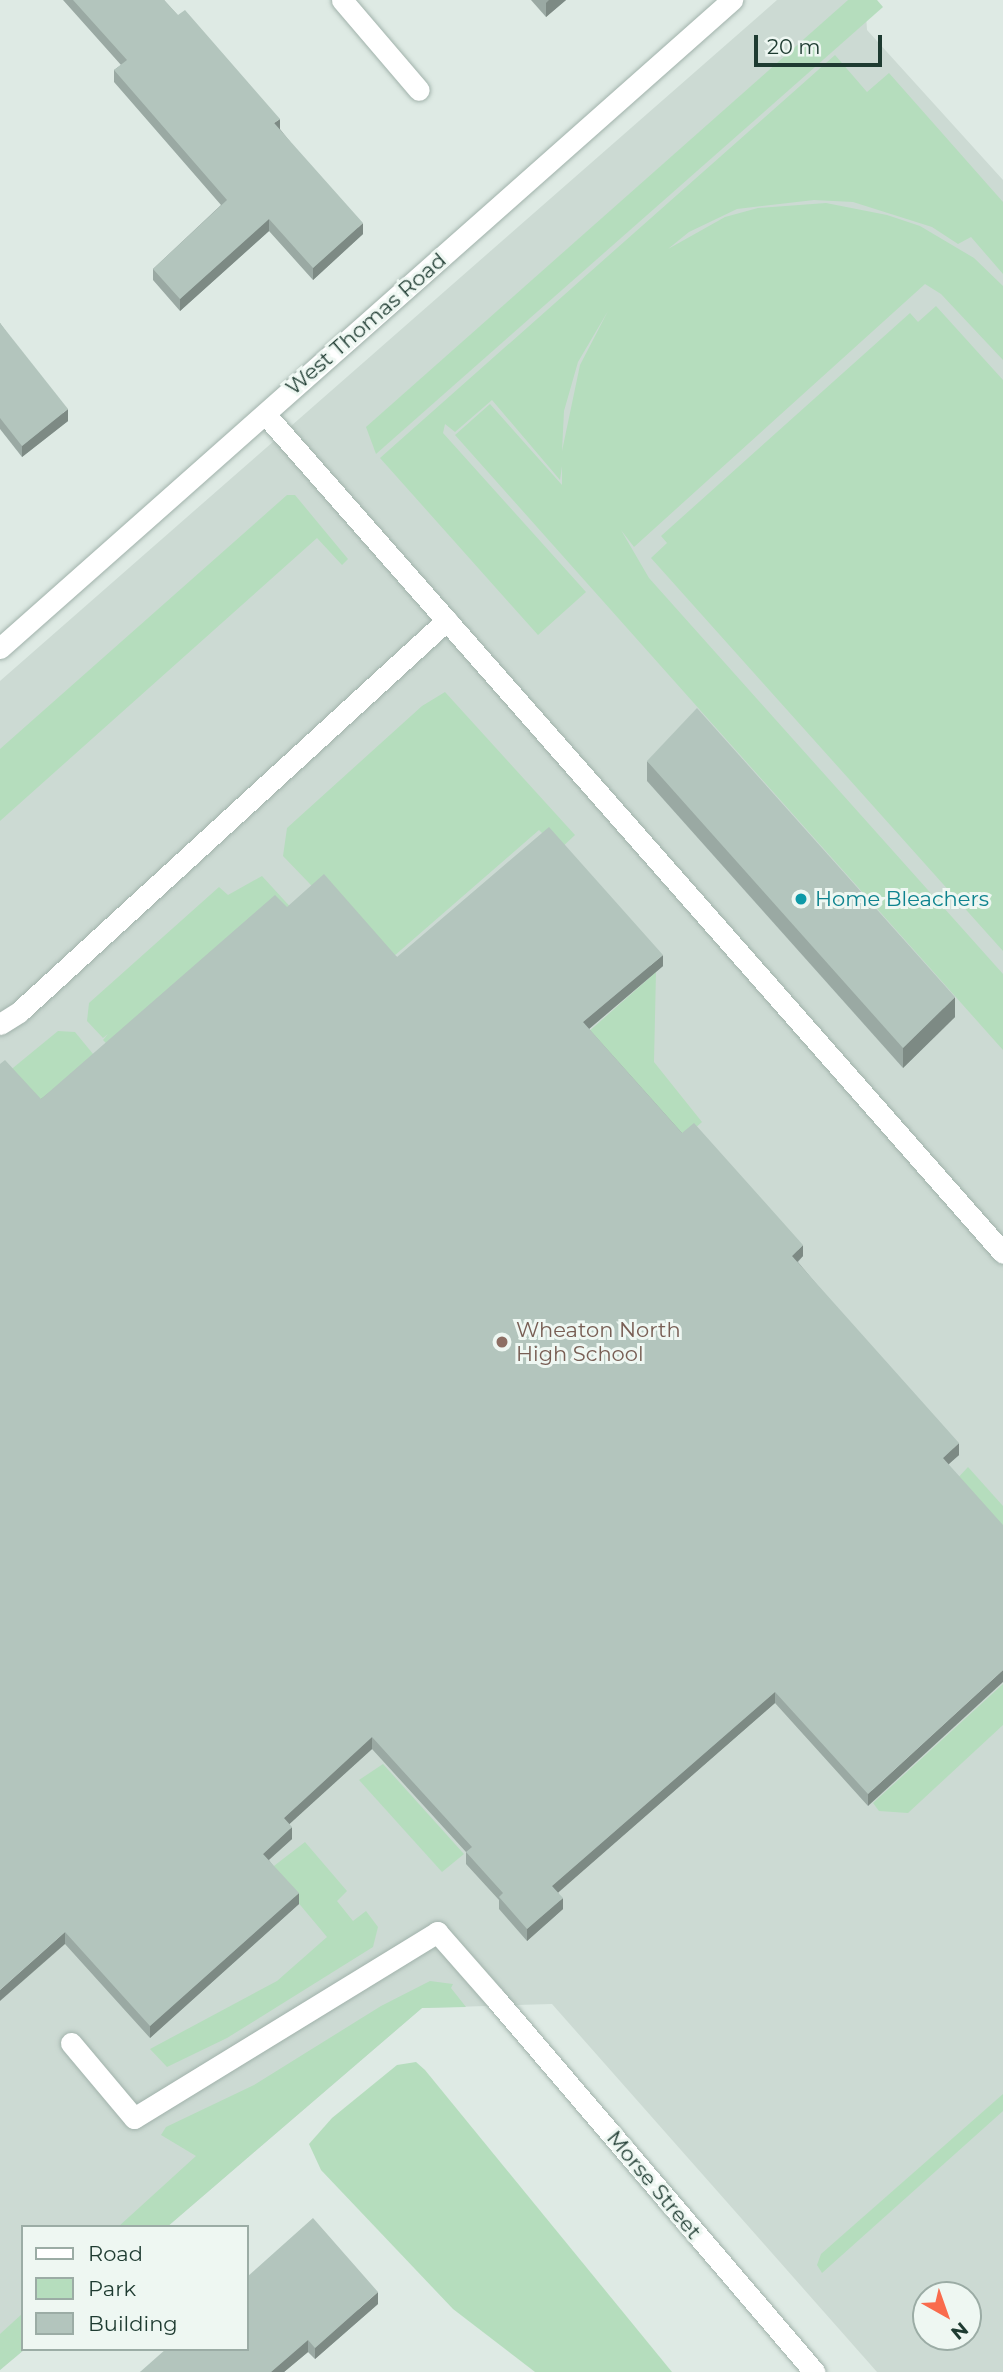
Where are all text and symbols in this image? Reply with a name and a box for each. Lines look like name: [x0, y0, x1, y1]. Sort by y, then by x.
scale bar: [758, 21, 886, 65]
text: 20 m: [767, 34, 821, 59]
street label: West Thomas Road: [281, 248, 451, 400]
place label: Home Bleachers: [815, 886, 989, 912]
marker: Home Bleachers: [793, 891, 809, 907]
place label: Wheaton North High School: [516, 1317, 681, 1367]
marker: Wheaton North High School: [494, 1334, 510, 1350]
street label: Morse Street: [601, 2126, 707, 2244]
legend: [21, 2225, 248, 2351]
text: Road: [88, 2241, 143, 2266]
text: Park: [88, 2276, 136, 2301]
north arrow: [912, 2281, 982, 2351]
text: Building: [88, 2311, 178, 2336]
text: N: [946, 2317, 973, 2345]

